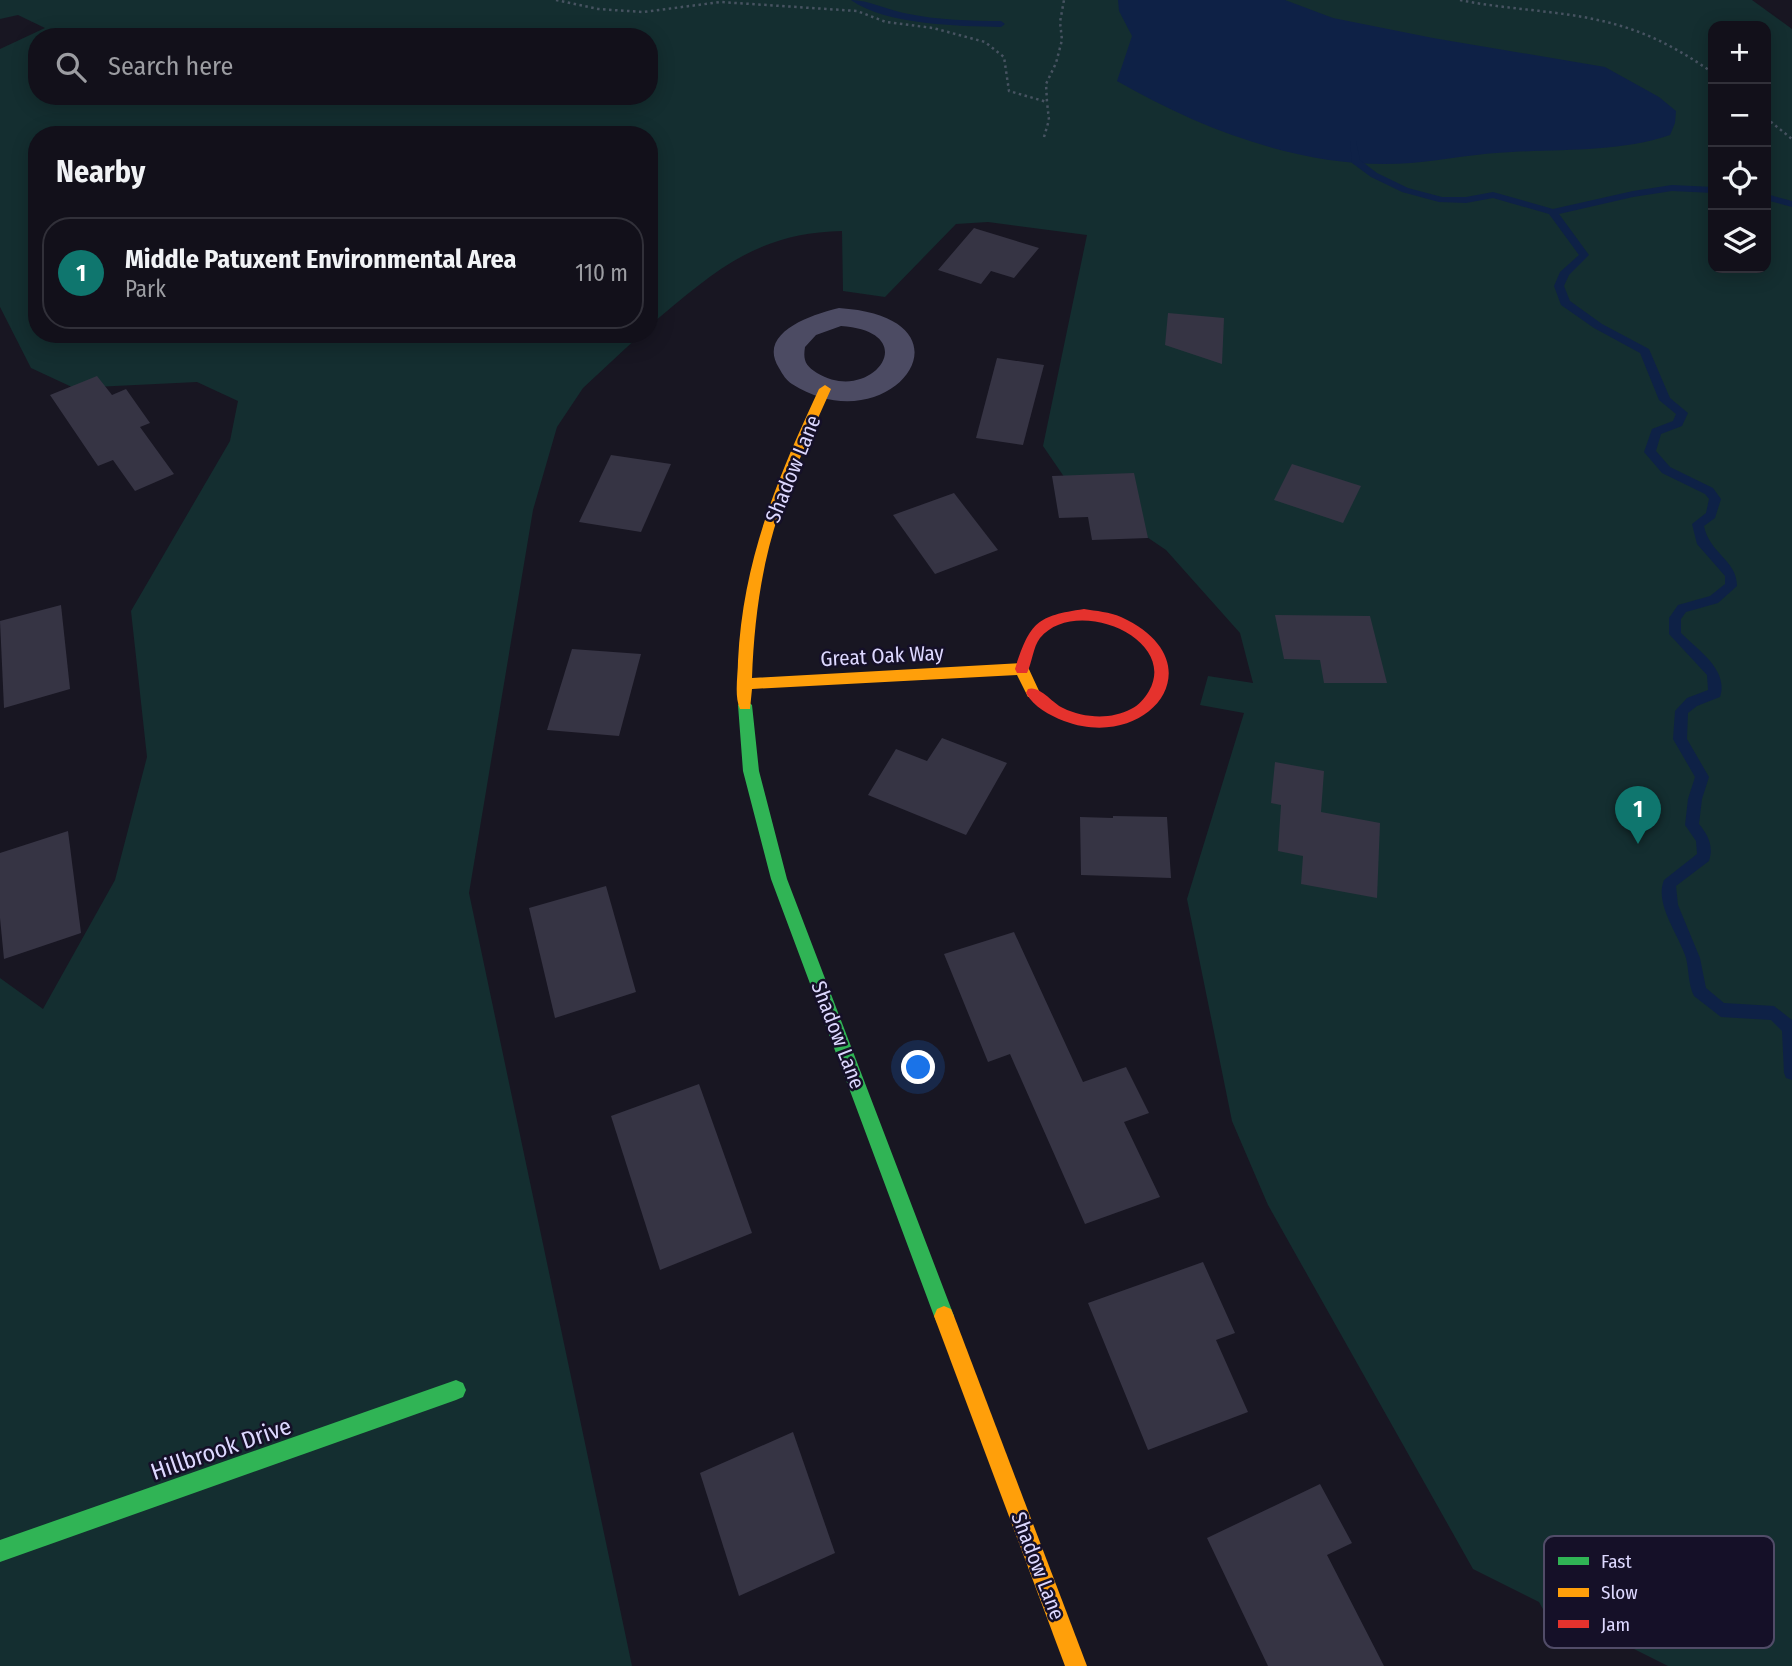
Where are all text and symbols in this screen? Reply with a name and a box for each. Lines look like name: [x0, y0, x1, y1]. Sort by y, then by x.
map controls: [1708, 21, 1771, 273]
button: +: [1708, 21, 1771, 84]
search box: [28, 28, 658, 105]
icon: search: [52, 48, 90, 86]
text: Search here: [108, 51, 233, 82]
button: −: [1708, 84, 1771, 147]
button: locate: [1708, 147, 1771, 210]
text: Nearby: [56, 154, 145, 190]
button: layers: [1708, 210, 1771, 273]
text: Middle Patuxent Environmental Area: [125, 244, 516, 275]
text: 1: [76, 259, 86, 287]
text: 110 m: [575, 259, 628, 287]
text: Park: [125, 275, 166, 303]
street label: Shadow Lane: [760, 411, 826, 527]
street label: Great Oak Way: [820, 640, 945, 672]
pin: 1: [1615, 786, 1661, 844]
street label: Shadow Lane: [805, 977, 871, 1093]
your location: [901, 1050, 935, 1084]
street label: Hillbrook Drive: [147, 1412, 295, 1486]
street label: Shadow Lane: [1005, 1508, 1071, 1624]
legend: [1544, 1536, 1774, 1648]
text: Fast: [1601, 1550, 1632, 1573]
text: Slow: [1601, 1581, 1638, 1604]
text: Jam: [1601, 1613, 1630, 1636]

